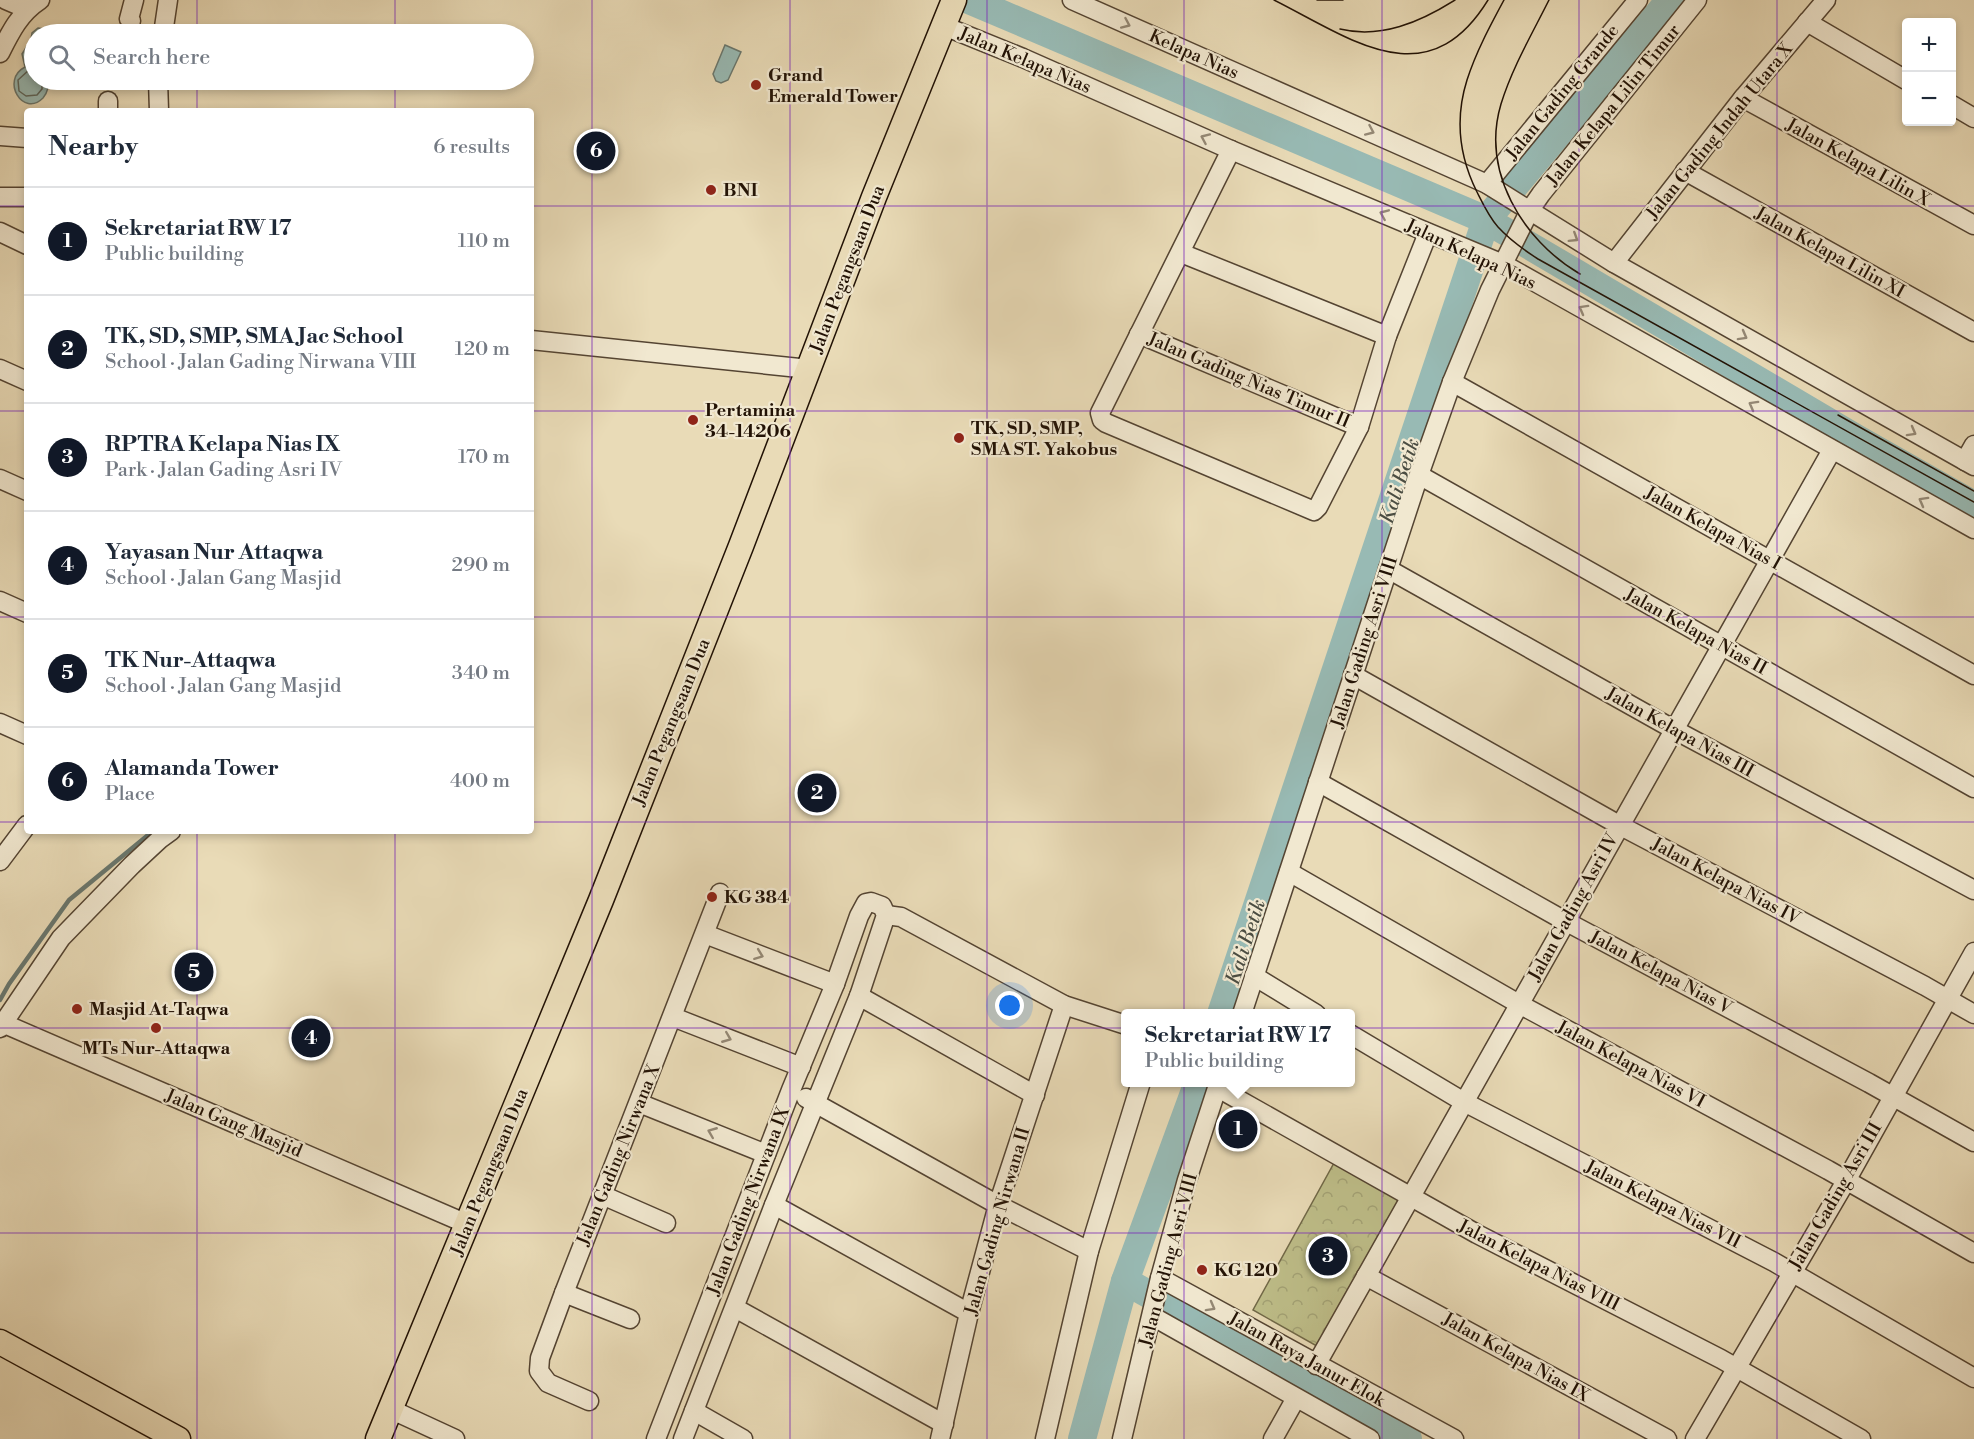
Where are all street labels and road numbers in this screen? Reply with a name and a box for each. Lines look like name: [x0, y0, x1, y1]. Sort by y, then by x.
street label: Jalan Gading Grande: [1500, 20, 1624, 166]
street label: Jalan Kelapa Lilin Timur: [1540, 20, 1686, 192]
street label: Jalan Kelapa Nias: [954, 22, 1095, 99]
street label: Kelapa Nias: [1145, 24, 1242, 85]
street label: Jalan Gading Indah Utara X: [1640, 38, 1798, 225]
street label: Jalan Kelapa Lilin X: [1781, 113, 1935, 212]
street label: Jalan Pegangsaan Dua: [804, 181, 890, 357]
street label: Jalan Kelapa Lilin XI: [1750, 201, 1909, 303]
street label: Jalan Kelapa Nias: [1401, 214, 1540, 295]
street label: Jalan Gading Nias Timur II: [1143, 327, 1354, 434]
street label: Jalan Kelapa Nias I: [1640, 481, 1785, 575]
street label: Jalan Gading Asri VIII: [1326, 553, 1403, 732]
street label: Jalan Kelapa Nias II: [1620, 582, 1771, 680]
street label: Jalan Pegangsaan Dua: [627, 634, 716, 810]
street label: Jalan Kelapa Nias III: [1601, 682, 1758, 783]
street label: Jalan Gading Asri IV: [1523, 829, 1624, 986]
street label: Jalan Kelapa Nias IV: [1647, 832, 1804, 930]
street label: Jalan Kelapa Nias V: [1585, 925, 1736, 1020]
street label: Jalan Kelapa Nias VI: [1552, 1015, 1709, 1113]
street label: Jalan Gading Nirwana X: [571, 1061, 666, 1250]
street label: Jalan Gang Masjid: [161, 1084, 307, 1163]
street label: Jalan Pegangsaan Dua: [445, 1084, 534, 1260]
street label: Jalan Gading Nirwana IX: [702, 1103, 795, 1300]
street label: Jalan Gading Asri III: [1783, 1118, 1887, 1275]
street label: Jalan Gading Nirwana II: [959, 1124, 1035, 1319]
street label: Jalan Kelapa Nias VII: [1580, 1155, 1745, 1254]
street label: Jalan Gading Asri VIII: [1134, 1170, 1203, 1351]
street label: Jalan Kelapa Nias VIII: [1453, 1214, 1624, 1316]
street label: Jalan Raya Janur Elok: [1224, 1306, 1390, 1413]
street label: Jalan Kelapa Nias IX: [1437, 1307, 1594, 1408]

